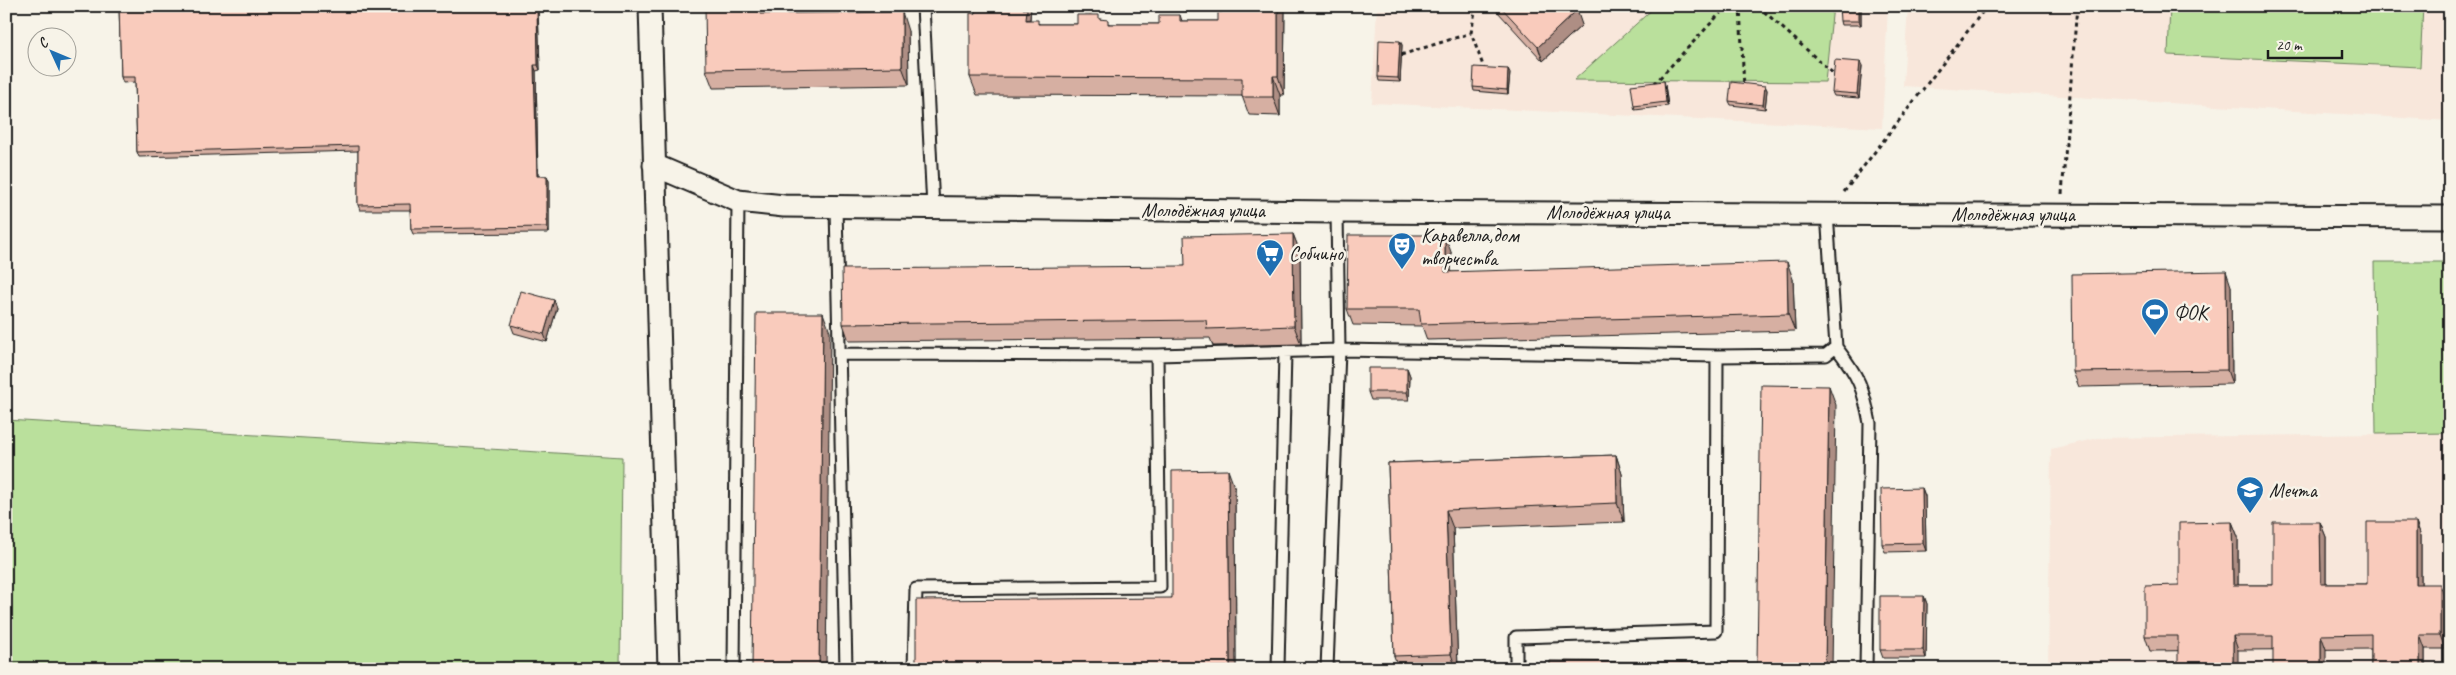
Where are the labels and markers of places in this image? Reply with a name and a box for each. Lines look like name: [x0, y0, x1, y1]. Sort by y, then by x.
place label: Каравелла,дом творчества: [1421, 223, 1520, 271]
theatre icon: Каравелла,дом творчества: [1387, 231, 1417, 270]
supermarket icon: Собчино: [1255, 238, 1285, 277]
place label: Собчино: [1289, 241, 1344, 266]
sports icon: ФОК: [2140, 297, 2170, 336]
place label: ФОК: [2174, 300, 2210, 325]
school or university icon: Мечта: [2235, 475, 2265, 514]
place label: Мечта: [2269, 478, 2319, 503]

